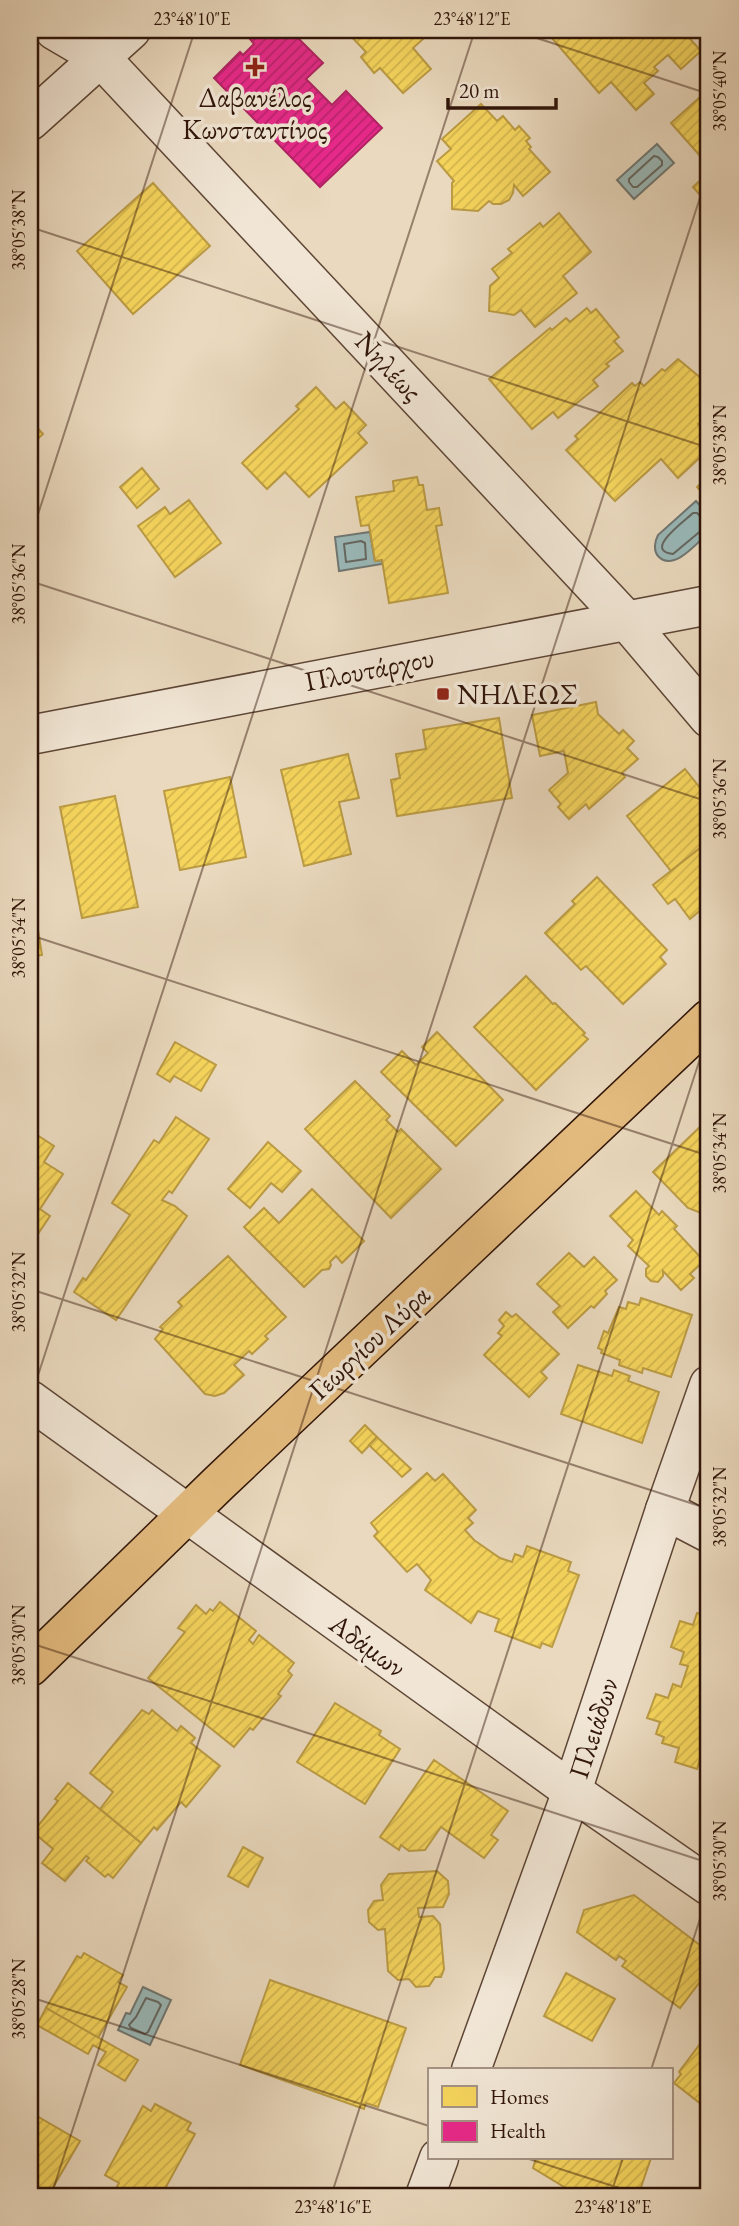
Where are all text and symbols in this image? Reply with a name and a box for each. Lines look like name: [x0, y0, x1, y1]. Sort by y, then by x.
text: 23°48'10"E: [154, 7, 230, 30]
text: 23°48'12"E: [434, 7, 510, 30]
text: 38°05'40"N: [708, 50, 731, 131]
marker: Δαβανέλος Κωνσταντίνος: [245, 57, 265, 77]
scale bar: [448, 66, 557, 110]
text: 20 m: [459, 77, 500, 104]
place label: Δαβανέλος Κωνσταντίνος: [182, 79, 328, 147]
text: 38°05'38"N: [7, 189, 30, 270]
street label: Νηλέως: [348, 323, 430, 409]
text: 38°05'38"N: [708, 404, 731, 485]
text: 38°05'36"N: [7, 543, 30, 624]
street label: Πλουτάρχου: [301, 639, 437, 699]
place label: ΝΗΛΕΩΣ: [457, 676, 577, 712]
marker: ΝΗΛΕΩΣ: [435, 686, 451, 702]
text: 38°05'36"N: [708, 758, 731, 839]
text: 38°05'34"N: [7, 897, 30, 978]
text: 38°05'34"N: [708, 1112, 731, 1193]
text: 38°05'32"N: [7, 1251, 30, 1332]
street label: Γεωργίου Λύρα: [301, 1277, 437, 1407]
text: 38°05'32"N: [708, 1466, 731, 1547]
text: 38°05'30"N: [7, 1604, 30, 1685]
street label: Αδάμων: [322, 1605, 413, 1685]
street label: Πλειάδων: [560, 1673, 626, 1783]
text: 38°05'30"N: [708, 1820, 731, 1901]
text: 38°05'28"N: [7, 1958, 30, 2039]
legend: [428, 2068, 672, 2160]
text: Homes: [490, 2083, 549, 2110]
text: Health: [490, 2117, 546, 2144]
text: 23°48'16"E: [295, 2195, 371, 2218]
text: 23°48'18"E: [575, 2195, 651, 2218]

